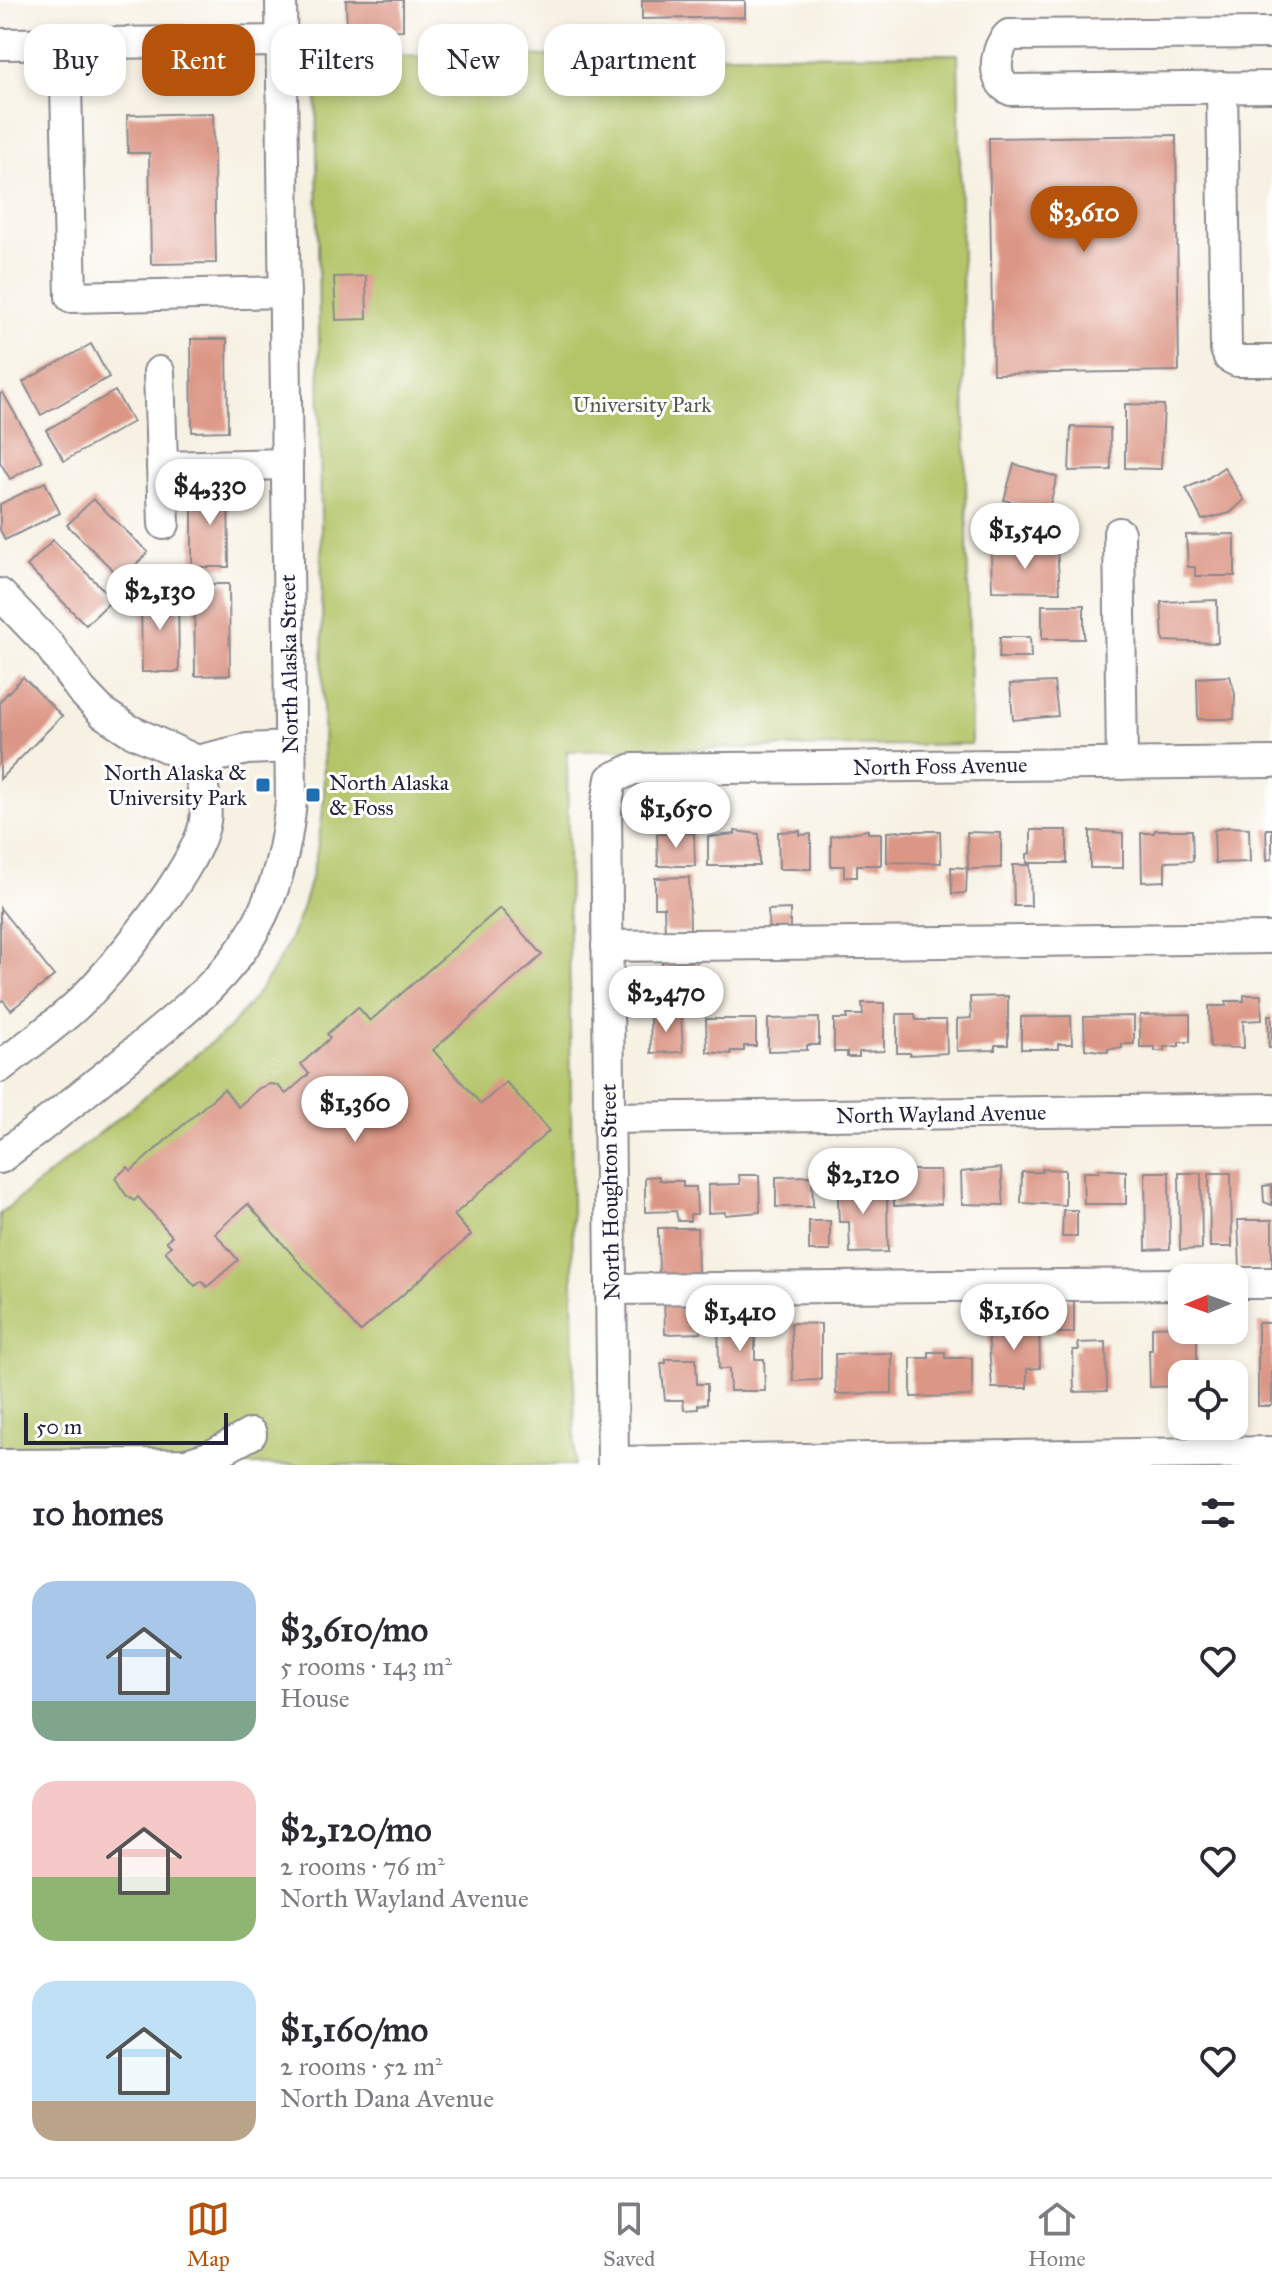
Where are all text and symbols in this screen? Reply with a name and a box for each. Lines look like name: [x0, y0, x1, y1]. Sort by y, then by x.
chip: Buy: [24, 24, 126, 96]
chip: Rent: [142, 24, 255, 96]
chip: Filters: [271, 24, 402, 96]
chip: New: [418, 24, 528, 96]
chip: Apartment: [544, 24, 725, 96]
pin: $3,610: [1019, 186, 1149, 254]
text: $3,610: [1048, 196, 1120, 228]
park label: University Park: [573, 391, 712, 418]
pin: $4,330: [145, 459, 275, 527]
text: $4,330: [173, 469, 247, 501]
pin: $1,540: [960, 503, 1090, 571]
text: $1,540: [988, 513, 1062, 545]
pin: $2,130: [95, 564, 225, 632]
text: $2,130: [124, 574, 196, 606]
street label: North Alaska Street: [274, 574, 304, 754]
street label: North Foss Avenue: [853, 751, 1027, 781]
place label: North Alaska & University Park: [104, 759, 248, 811]
place label: North Alaska & Foss: [329, 769, 450, 821]
marker: North Alaska & University Park: [254, 776, 272, 794]
pin: $1,650: [611, 782, 741, 850]
marker: North Alaska & Foss: [304, 786, 322, 804]
text: $1,650: [639, 792, 713, 824]
pin: $2,470: [601, 966, 731, 1034]
text: $2,470: [627, 976, 705, 1008]
pin: $1,360: [290, 1076, 420, 1144]
street label: North Houghton Street: [595, 1083, 625, 1301]
text: $1,360: [319, 1086, 391, 1118]
street label: North Wayland Avenue: [836, 1099, 1046, 1129]
pin: $2,120: [798, 1148, 928, 1216]
text: $2,120: [826, 1158, 900, 1190]
north arrow: [1168, 1264, 1248, 1344]
map controls: [1168, 1264, 1248, 1440]
pin: $1,160: [949, 1284, 1079, 1352]
pin: $1,410: [675, 1285, 805, 1353]
text: $1,160: [978, 1294, 1050, 1326]
text: $1,410: [704, 1295, 776, 1327]
button: locate: [1168, 1360, 1248, 1440]
scale bar: [24, 1409, 228, 1445]
text: 50 m: [36, 1413, 82, 1440]
icon: filters: [1196, 1491, 1240, 1535]
text: 10 homes: [32, 1493, 163, 1534]
text: $3,610/mo: [280, 1609, 428, 1650]
icon: home: [96, 1613, 192, 1709]
icon: heart: [1196, 1639, 1240, 1683]
text: 5 rooms · 143 m²: [280, 1650, 452, 1682]
text: House: [280, 1682, 350, 1714]
text: $2,120/mo: [280, 1809, 432, 1850]
icon: home: [96, 1813, 192, 1909]
icon: heart: [1196, 1839, 1240, 1883]
text: 2 rooms · 76 m²: [280, 1850, 445, 1882]
text: North Wayland Avenue: [280, 1882, 529, 1914]
text: $1,160/mo: [280, 2009, 428, 2050]
icon: home: [96, 2013, 192, 2109]
icon: heart: [1196, 2039, 1240, 2083]
text: 2 rooms · 52 m²: [280, 2050, 443, 2082]
text: North Dana Avenue: [280, 2082, 494, 2114]
tab: Map: [186, 2197, 230, 2272]
tab: Saved: [603, 2197, 655, 2272]
tab: Home: [1028, 2197, 1086, 2272]

